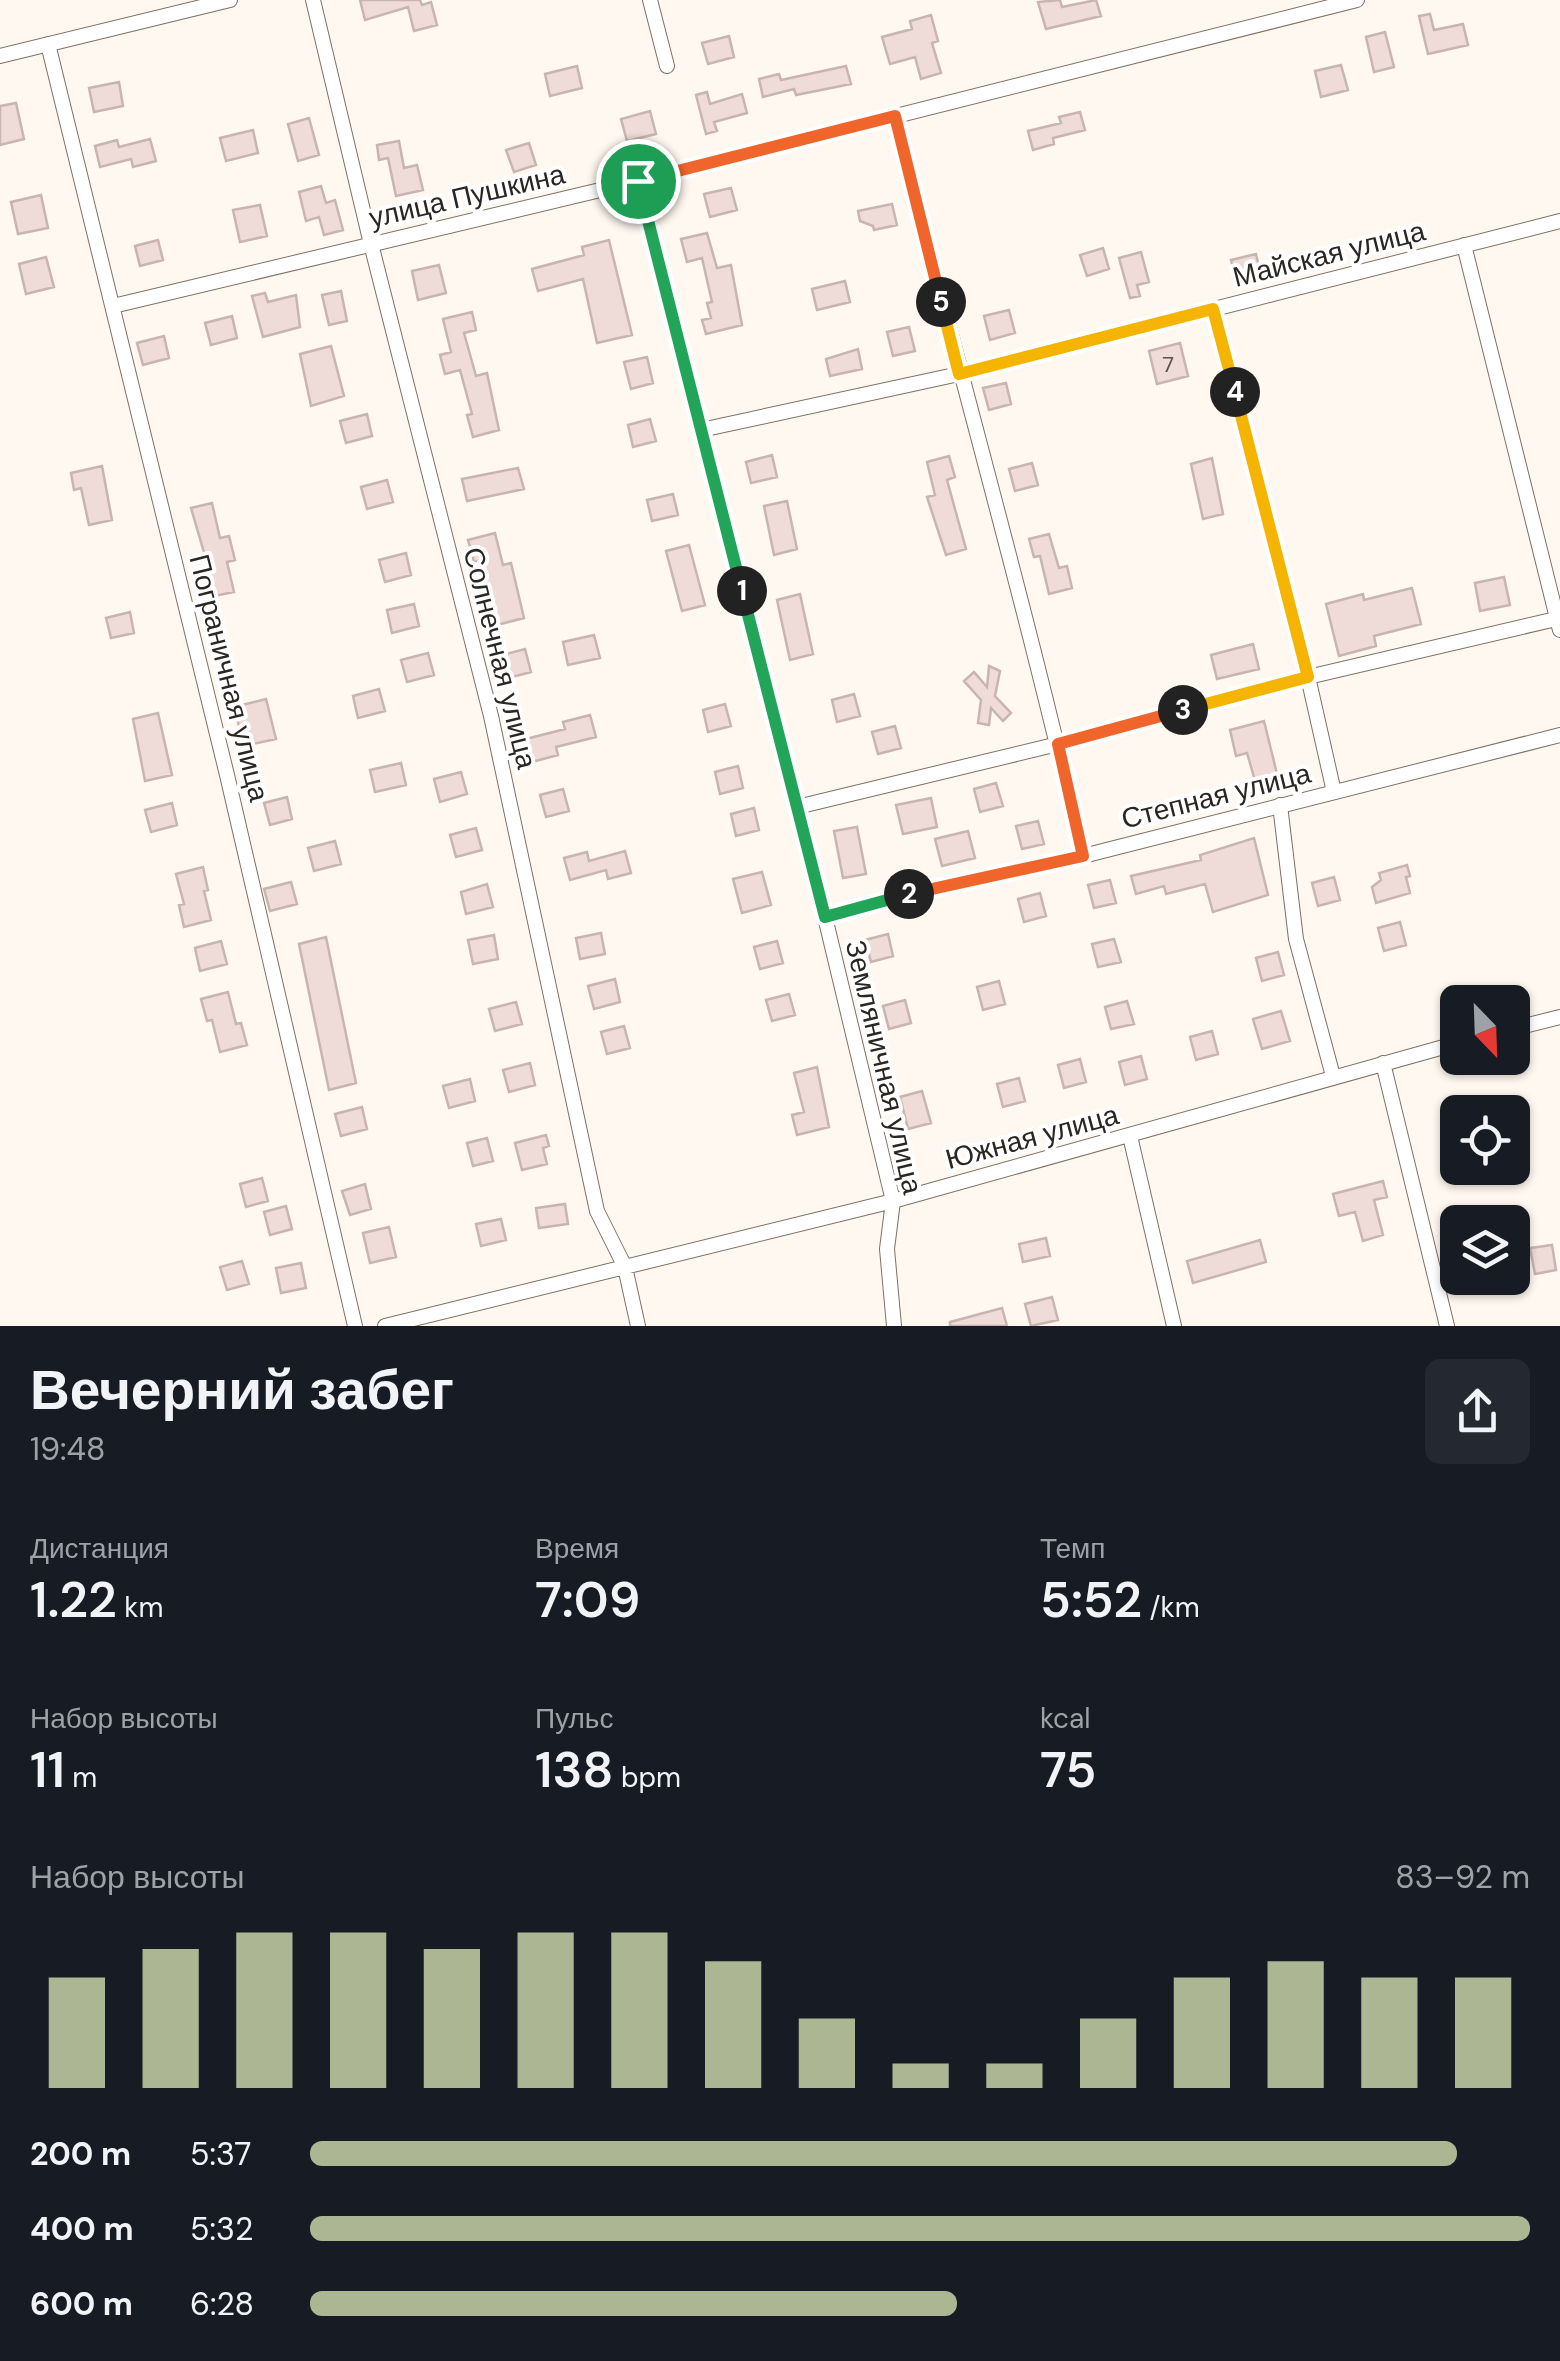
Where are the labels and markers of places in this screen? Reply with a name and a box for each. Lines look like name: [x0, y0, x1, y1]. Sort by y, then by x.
pin: [596, 139, 681, 224]
pin: 5: [916, 277, 966, 327]
pin: 4: [1210, 367, 1260, 417]
pin: 1: [717, 566, 767, 616]
pin: 3: [1158, 685, 1208, 735]
pin: 2: [884, 869, 934, 919]

